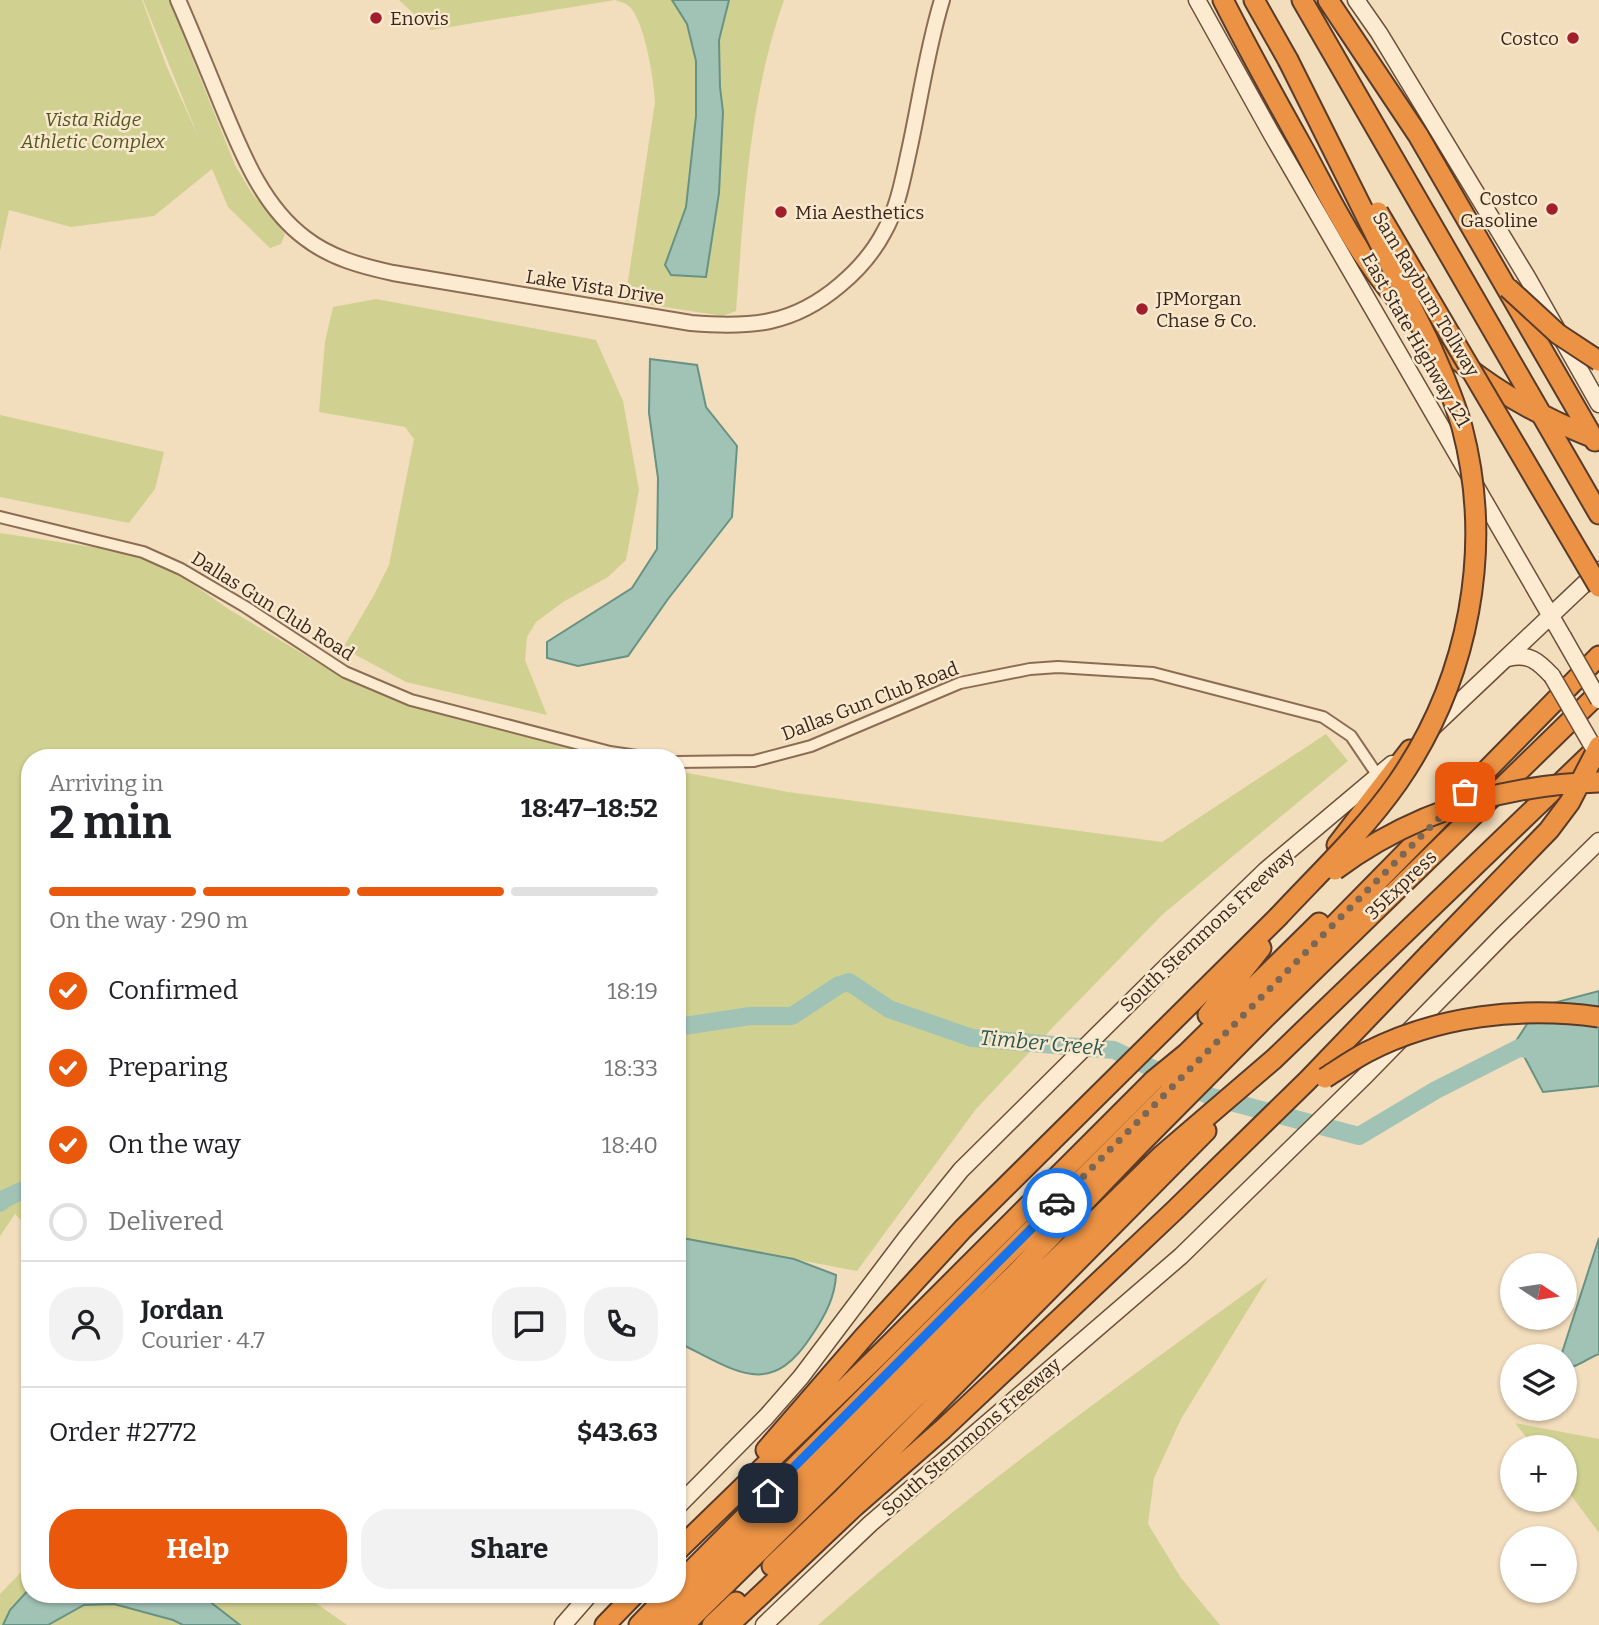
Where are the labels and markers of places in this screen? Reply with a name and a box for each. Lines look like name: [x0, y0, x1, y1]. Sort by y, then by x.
place label: Enovis: [390, 7, 449, 30]
marker: Enovis: [368, 10, 384, 26]
place label: Costco: [1500, 27, 1559, 50]
marker: Costco: [1565, 30, 1581, 46]
place label: Costco Gasoline: [1460, 187, 1538, 232]
place label: Mia Aesthetics: [795, 201, 924, 224]
marker: Costco Gasoline: [1544, 201, 1560, 217]
marker: Mia Aesthetics: [773, 204, 789, 220]
place label: JPMorgan Chase & Co.: [1155, 287, 1256, 332]
marker: JPMorgan Chase & Co.: [1134, 301, 1150, 317]
pin: [1435, 762, 1495, 822]
pin: [738, 1463, 798, 1523]

